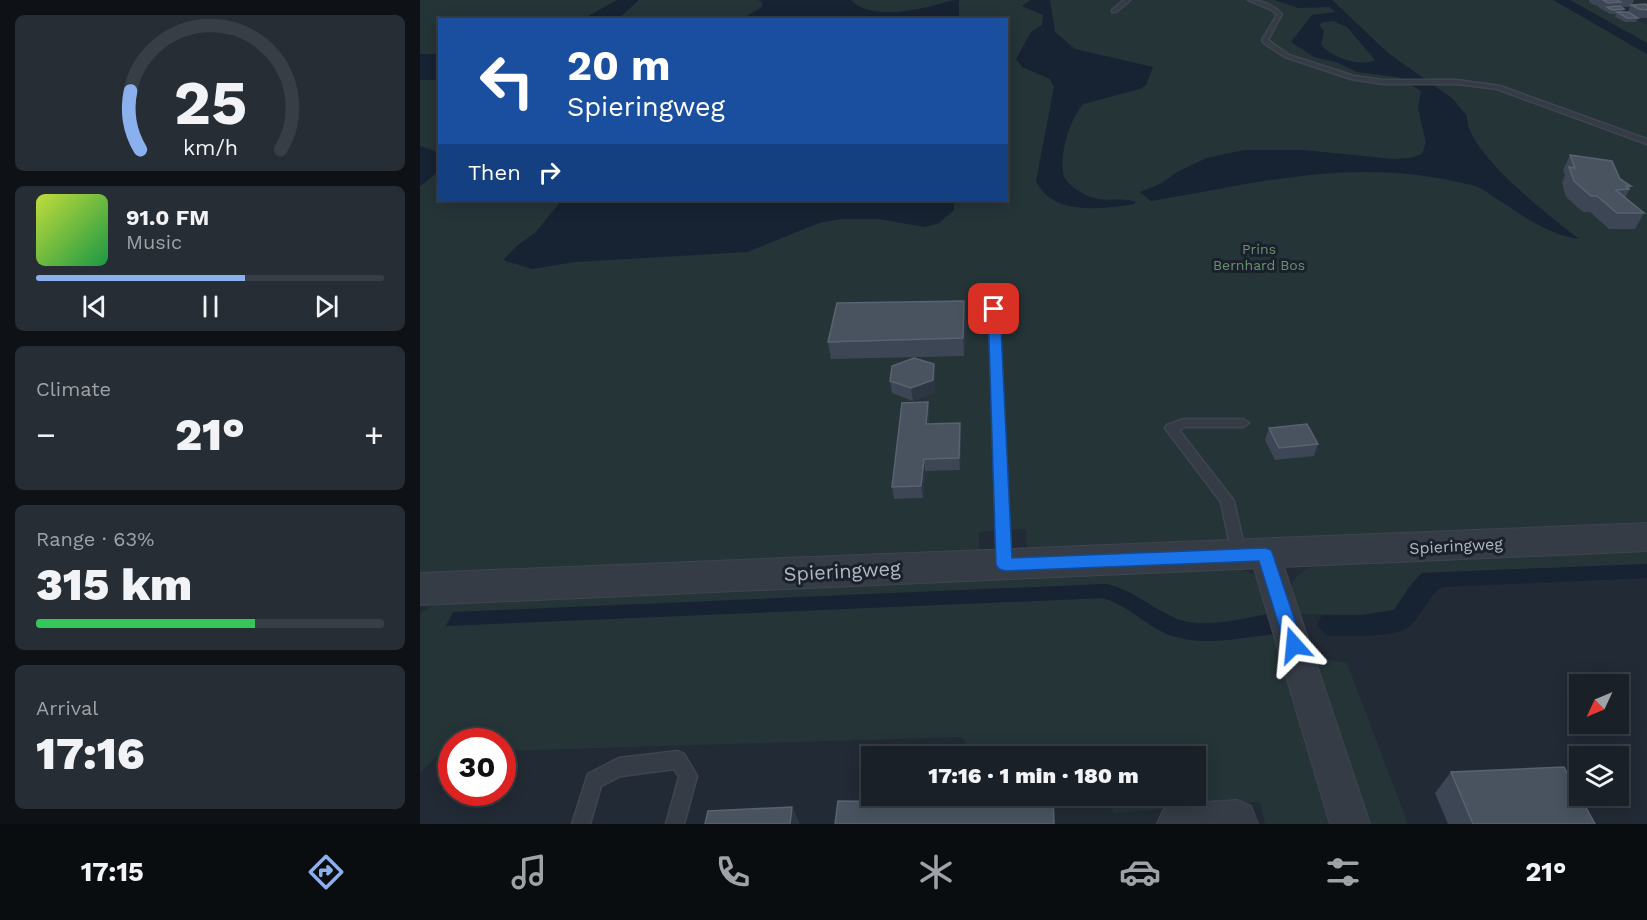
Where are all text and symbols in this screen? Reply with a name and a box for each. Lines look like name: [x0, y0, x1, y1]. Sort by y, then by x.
text: 20 m: [567, 41, 671, 90]
icon: left: [468, 42, 546, 120]
text: 25: [173, 66, 247, 139]
text: Spieringweg: [567, 91, 725, 123]
text: km/h: [182, 135, 238, 160]
icon: right: [533, 156, 566, 189]
text: Then: [468, 160, 521, 185]
text: 91.0 FM: [126, 205, 209, 230]
text: Music: [126, 230, 182, 254]
park label: Prins Bernhard Bos: [1213, 241, 1305, 273]
pin: [968, 283, 1019, 334]
icon: previous: [78, 290, 111, 323]
icon: pause: [194, 290, 227, 323]
icon: next: [310, 290, 343, 323]
icon: arrive: [977, 292, 1010, 325]
text: Climate: [36, 377, 111, 401]
text: 21°: [175, 408, 245, 461]
text: −: [36, 415, 56, 454]
text: +: [364, 415, 384, 454]
text: Range · 63%: [36, 527, 154, 551]
street label: Spieringweg: [1409, 534, 1504, 558]
street label: Spieringweg: [783, 556, 901, 586]
text: 315 km: [36, 558, 192, 611]
position arrow: [1262, 613, 1326, 677]
north arrow: [1569, 674, 1629, 734]
map controls: [1569, 674, 1629, 806]
text: Arrival: [36, 696, 98, 720]
text: 17:16: [36, 727, 145, 780]
speed limit sign: 30: [438, 728, 516, 806]
button: layers: [1569, 746, 1629, 806]
text: 17:16 · 1 min · 180 m: [928, 763, 1139, 788]
icon: directions: [305, 851, 347, 893]
icon: music: [508, 851, 550, 893]
icon: phone: [712, 851, 754, 893]
icon: climate: [915, 851, 957, 893]
icon: car: [1119, 851, 1161, 893]
icon: filters: [1322, 851, 1364, 893]
text: 17:15: [81, 856, 144, 888]
text: 21°: [1525, 856, 1566, 888]

